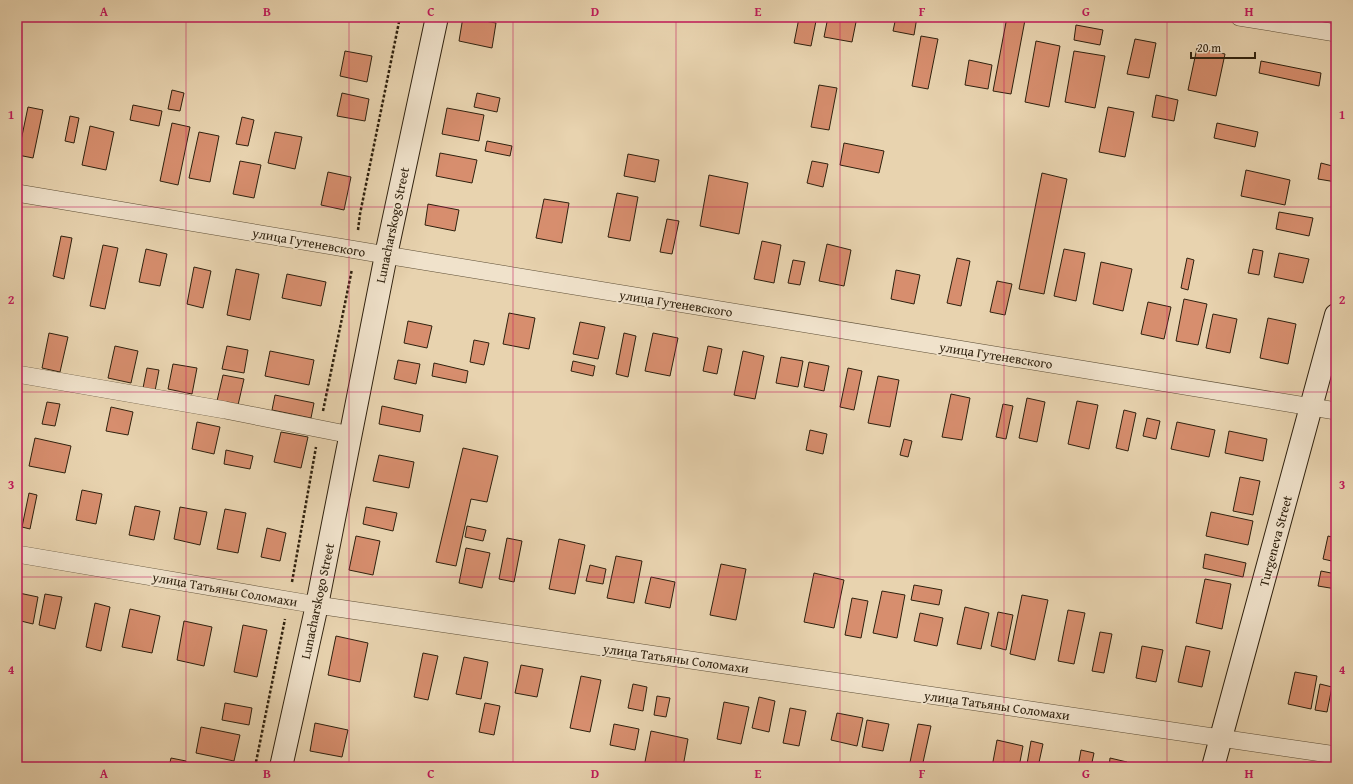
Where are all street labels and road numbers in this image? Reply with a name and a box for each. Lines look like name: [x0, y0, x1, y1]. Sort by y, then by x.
street label: Lunacharskogo Street: [371, 165, 414, 285]
street label: улица Гутеневского: [250, 223, 367, 262]
street label: улица Гутеневского: [617, 285, 734, 322]
street label: улица Гутеневского: [937, 337, 1054, 374]
street label: Turgeneva Street: [1254, 493, 1297, 589]
street label: Lunacharskogo Street: [296, 541, 339, 661]
street label: улица Татьяны Соломахи: [150, 567, 299, 612]
street label: улица Татьяны Соломахи: [601, 639, 750, 678]
street label: улица Татьяны Соломахи: [922, 686, 1071, 725]

